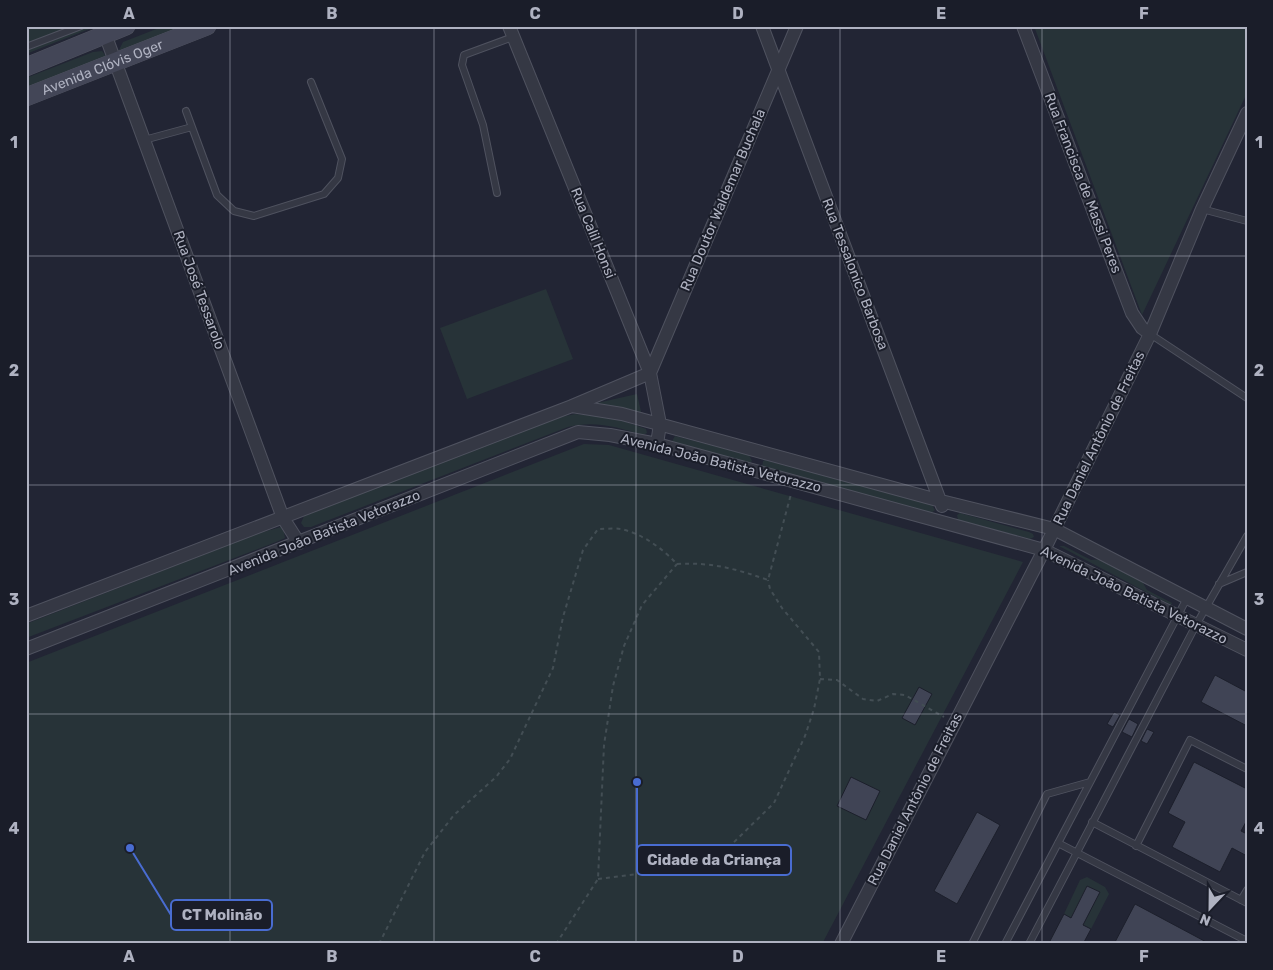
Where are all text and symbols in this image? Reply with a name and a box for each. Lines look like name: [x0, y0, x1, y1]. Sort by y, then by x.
text: A: [123, 4, 135, 23]
text: B: [326, 4, 338, 23]
text: C: [529, 4, 541, 23]
text: D: [732, 4, 744, 23]
text: E: [936, 4, 946, 23]
text: F: [1139, 4, 1149, 23]
street label: Avenida Clóvis Oger: [39, 35, 166, 99]
street label: Rua Francisca de Massi Peres: [1041, 90, 1125, 276]
street label: Rua Doutor Waldemar Buchala: [677, 106, 769, 294]
text: 1: [10, 133, 18, 152]
text: 1: [1255, 133, 1263, 152]
street label: Rua Calil Honsi: [567, 185, 619, 281]
street label: Rua Tessalonico Barbosa: [818, 196, 892, 352]
street label: Rua José Tessarolo: [170, 228, 228, 352]
street label: Rua Daniel Antônio de Freitas: [1049, 348, 1149, 528]
text: 2: [9, 361, 19, 380]
text: 2: [1254, 361, 1264, 380]
street label: Avenida João Batista Vetorazzo: [619, 430, 823, 496]
street label: Avenida João Batista Vetorazzo: [225, 487, 423, 579]
street label: Avenida João Batista Vetorazzo: [1038, 542, 1230, 648]
text: 3: [9, 590, 19, 609]
text: 3: [1254, 590, 1264, 609]
street label: Rua Daniel Antônio de Freitas: [864, 710, 966, 888]
text: 4: [9, 819, 20, 838]
text: 4: [1254, 819, 1265, 838]
callout: Cidade da Criança: [637, 845, 791, 875]
text: Cidade da Criança: [647, 851, 781, 869]
north arrow: [1186, 882, 1236, 932]
callout: CT Molinão: [171, 900, 272, 930]
text: CT Molinão: [182, 906, 262, 924]
text: N: [1197, 910, 1213, 929]
text: A: [123, 947, 135, 966]
text: B: [326, 947, 338, 966]
text: C: [529, 947, 541, 966]
text: D: [732, 947, 744, 966]
text: E: [936, 947, 946, 966]
text: F: [1139, 947, 1149, 966]

